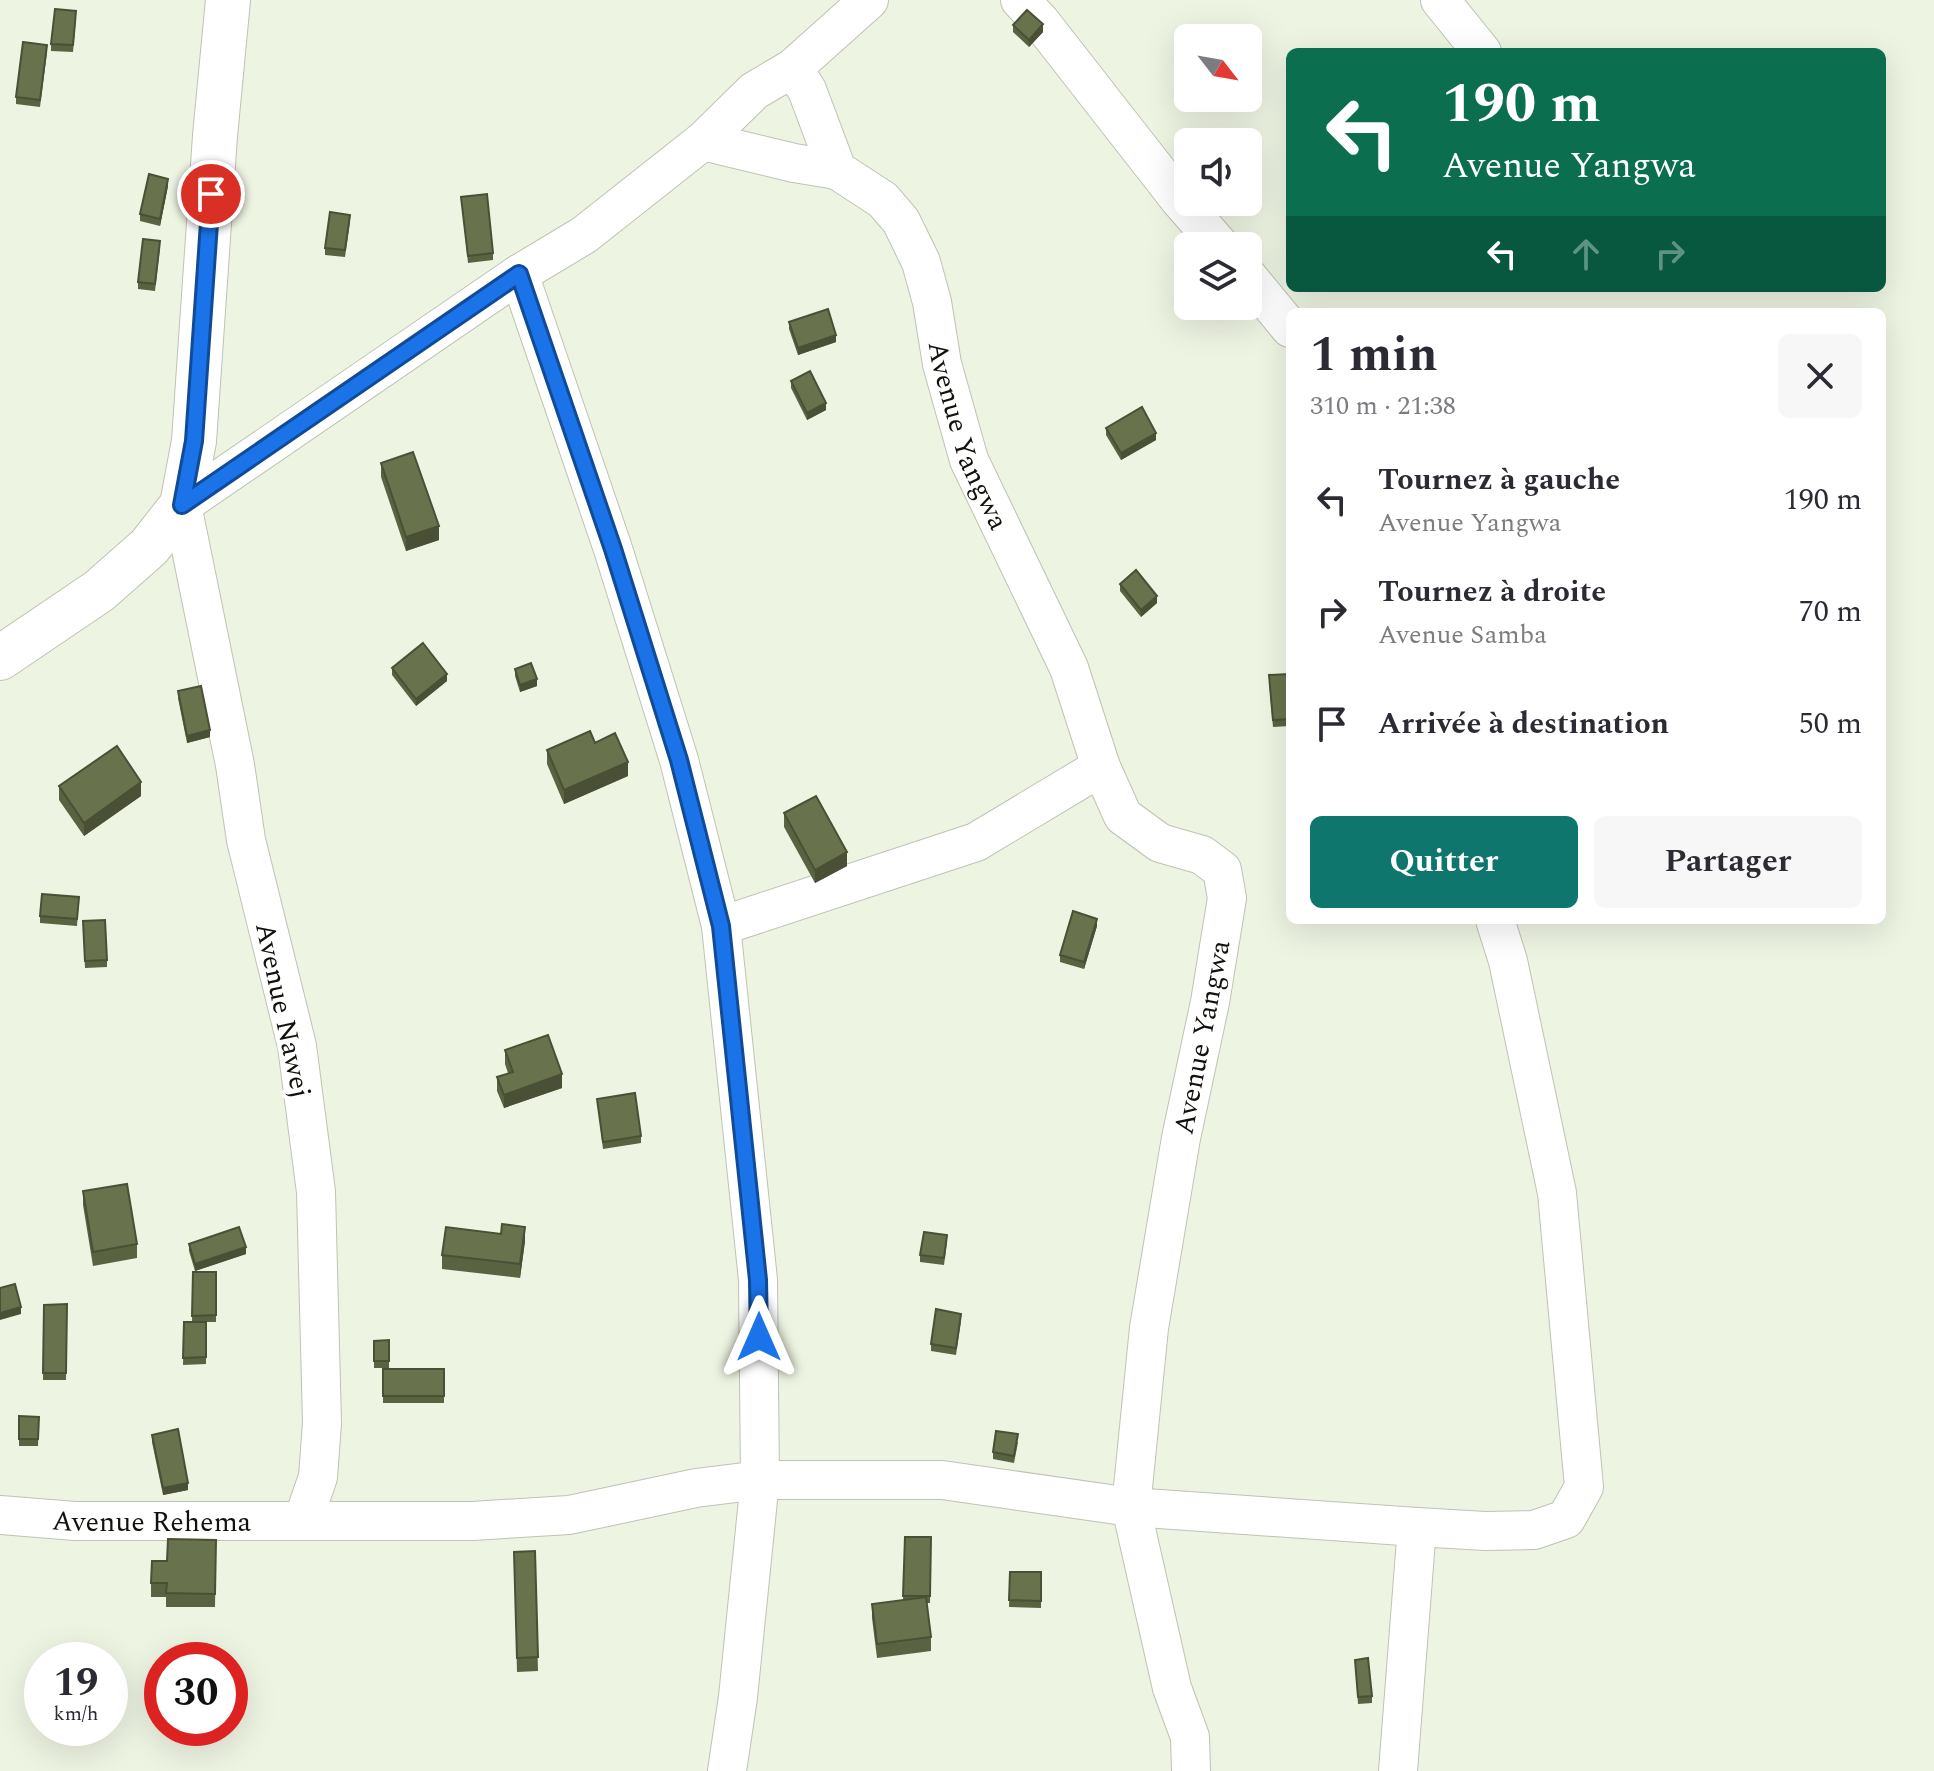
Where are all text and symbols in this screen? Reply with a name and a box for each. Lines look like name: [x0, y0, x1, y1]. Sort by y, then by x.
north arrow: [1174, 24, 1262, 112]
map controls: [1174, 24, 1262, 320]
text: 190 m: [1442, 62, 1601, 147]
icon: left: [1310, 80, 1414, 184]
button: sound: [1174, 128, 1262, 216]
text: Avenue Yangwa: [1442, 139, 1696, 194]
pin: [177, 160, 245, 228]
icon: arrive: [189, 172, 233, 216]
button: layers: [1174, 232, 1262, 320]
icon: left: [1480, 232, 1524, 276]
icon: ahead: [1564, 232, 1608, 276]
icon: right: [1648, 232, 1692, 276]
text: 1 min: [1310, 319, 1438, 392]
button: close: [1778, 334, 1862, 418]
street label: Avenue Yangwa: [916, 338, 1020, 538]
text: 310 m · 21:38: [1310, 386, 1456, 426]
text: Tournez à gauche: [1378, 457, 1620, 503]
text: 190 m: [1784, 477, 1862, 523]
icon: left: [1310, 478, 1354, 522]
text: Avenue Yangwa: [1378, 503, 1561, 543]
text: Tournez à droite: [1378, 569, 1606, 615]
text: 70 m: [1799, 589, 1862, 635]
icon: right: [1310, 590, 1354, 634]
text: Avenue Samba: [1378, 615, 1547, 655]
text: Arrivée à destination: [1378, 701, 1669, 747]
text: 50 m: [1799, 701, 1862, 747]
icon: arrive: [1310, 702, 1354, 746]
button: Quitter: [1310, 816, 1578, 908]
button: Partager: [1594, 816, 1862, 908]
street label: Avenue Nawej: [243, 918, 322, 1102]
street label: Avenue Yangwa: [1163, 936, 1242, 1138]
position arrow: [717, 1295, 801, 1379]
street label: Avenue Rehema: [50, 1499, 252, 1544]
speed limit sign: 30: [144, 1642, 248, 1746]
text: 19: [54, 1653, 98, 1714]
text: km/h: [54, 1699, 99, 1729]

